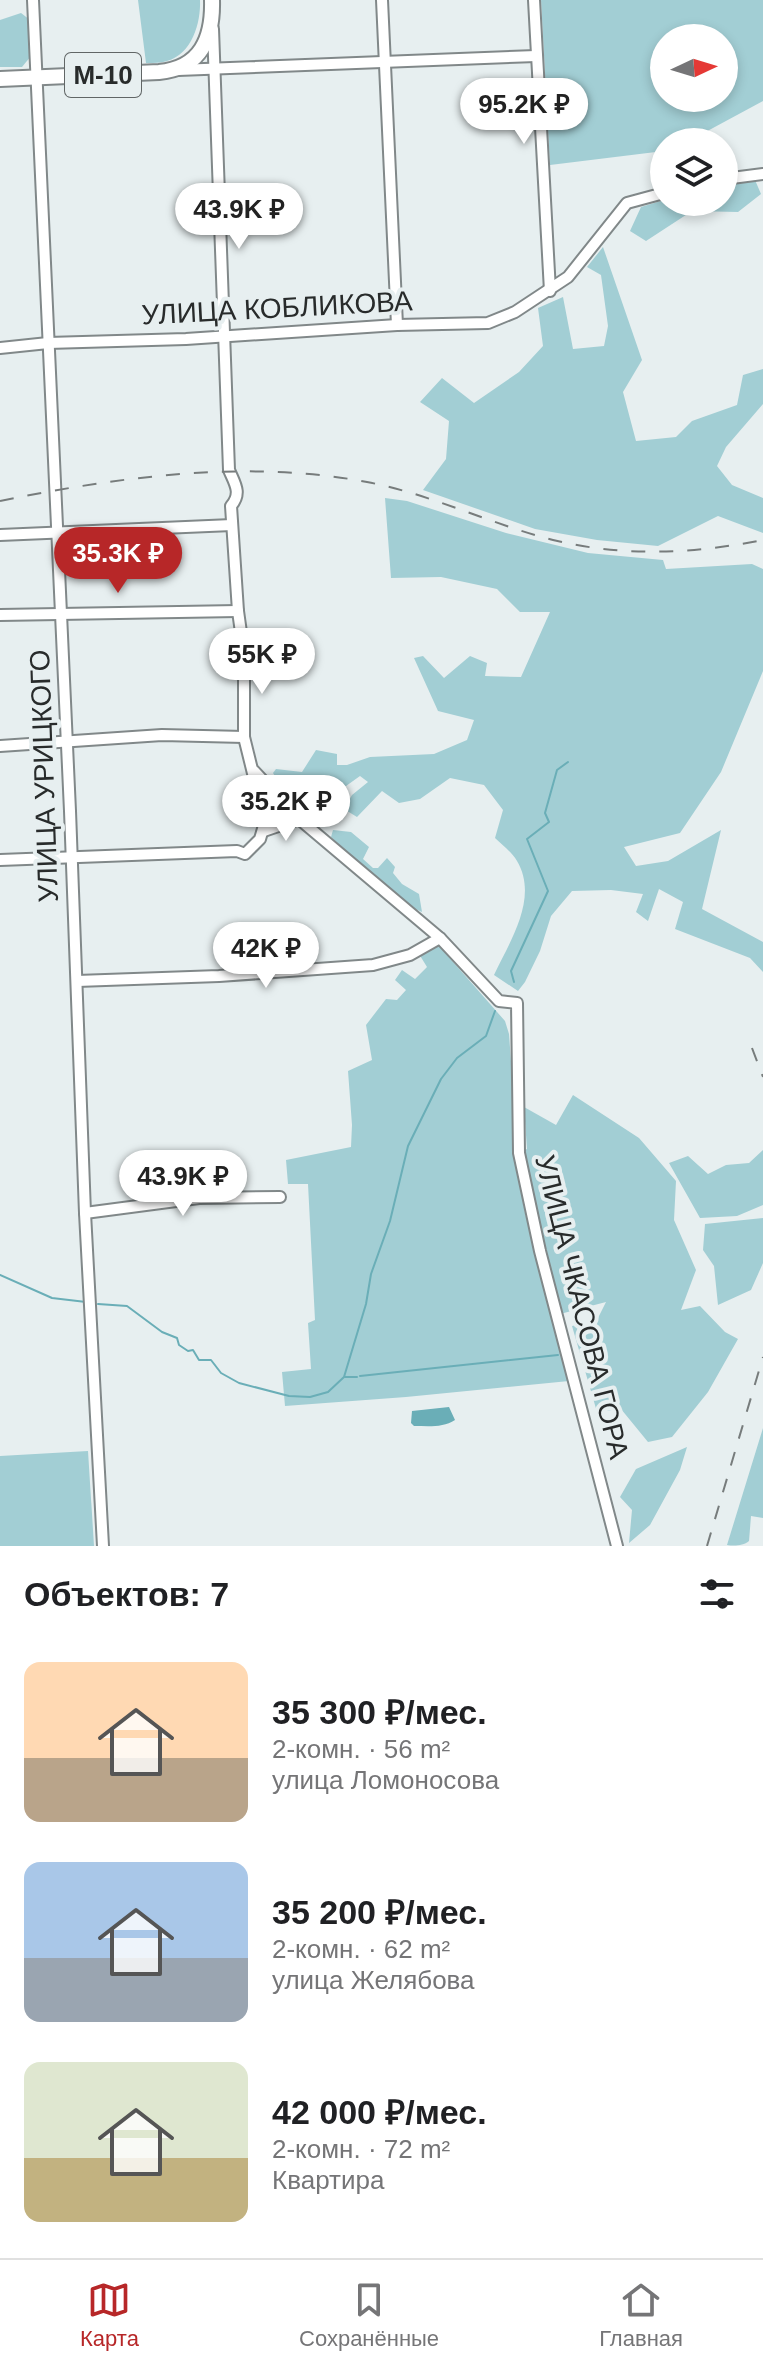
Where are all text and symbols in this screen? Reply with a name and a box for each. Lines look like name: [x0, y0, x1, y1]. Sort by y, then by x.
north arrow: [650, 24, 738, 112]
map controls: [650, 24, 738, 216]
road number: М-10: [65, 53, 141, 97]
pin: 95.2K ₽: [450, 78, 598, 146]
text: 95.2K ₽: [478, 89, 570, 119]
button: layers: [650, 128, 738, 216]
pin: 43.9K ₽: [165, 183, 313, 251]
text: 43.9K ₽: [193, 194, 285, 224]
street label: УЛИЦА КОБЛИКОВА: [141, 285, 414, 331]
pin: 35.3K ₽: [44, 527, 192, 595]
text: 35.3K ₽: [72, 538, 164, 568]
pin: 55K ₽: [206, 628, 318, 696]
text: 55K ₽: [227, 639, 297, 669]
street label: УЛИЦА УРИЦКОГО: [24, 649, 64, 903]
pin: 35.2K ₽: [212, 775, 360, 843]
text: 35.2K ₽: [240, 786, 332, 816]
pin: 42K ₽: [210, 922, 322, 990]
text: 42K ₽: [231, 933, 301, 963]
pin: 43.9K ₽: [109, 1150, 257, 1218]
street label: УЛИЦА ЧКАСОВА ГОРА: [529, 1152, 635, 1462]
text: 43.9K ₽: [137, 1161, 229, 1191]
icon: filters: [695, 1572, 739, 1616]
text: Объектов: 7: [24, 1575, 229, 1613]
text: 35 300 ₽/мес.: [272, 1693, 487, 1731]
icon: home: [88, 1694, 184, 1790]
text: 2-комн. · 56 m²: [272, 1734, 450, 1764]
text: улица Ломоносова: [272, 1765, 499, 1795]
text: 35 200 ₽/мес.: [272, 1893, 487, 1931]
icon: home: [88, 1894, 184, 1990]
text: 2-комн. · 62 m²: [272, 1934, 450, 1964]
text: улица Желябова: [272, 1965, 475, 1995]
text: 42 000 ₽/мес.: [272, 2093, 487, 2131]
icon: home: [88, 2094, 184, 2190]
text: 2-комн. · 72 m²: [272, 2134, 450, 2164]
text: Квартира: [272, 2165, 384, 2195]
tab: Карта: [80, 2278, 139, 2352]
tab: Сохранённые: [299, 2278, 439, 2352]
tab: Главная: [599, 2278, 683, 2352]

